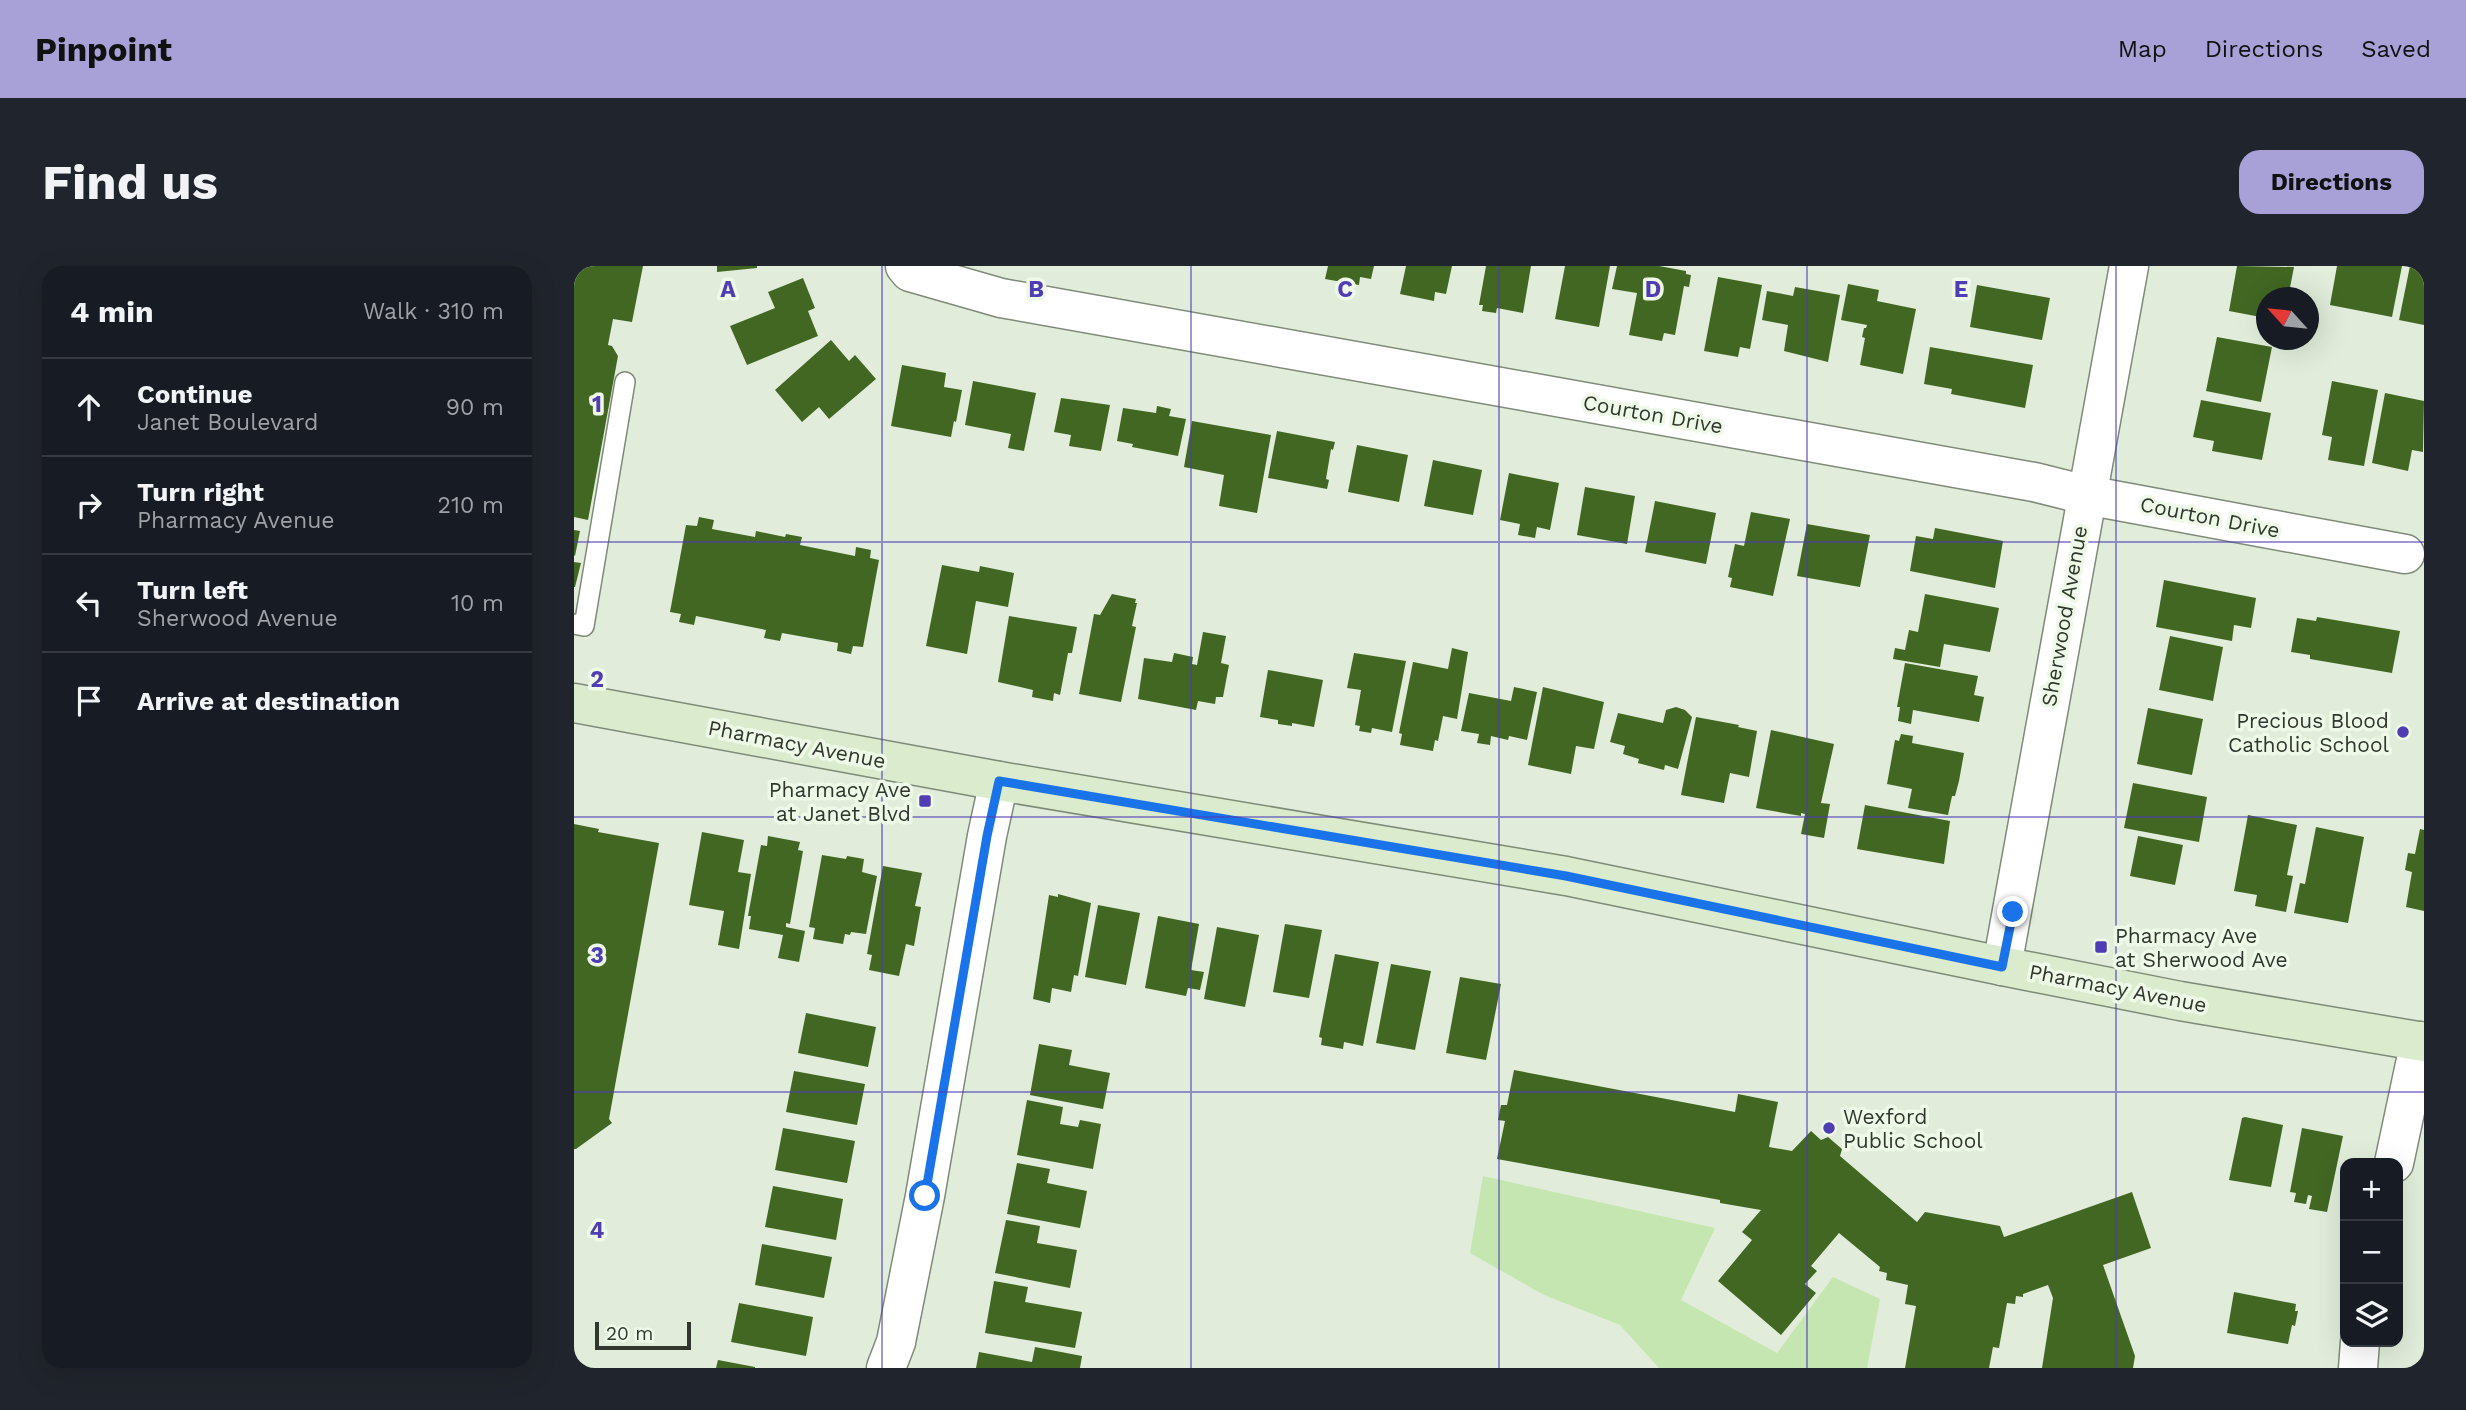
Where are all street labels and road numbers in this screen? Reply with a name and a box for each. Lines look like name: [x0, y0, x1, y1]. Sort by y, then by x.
street label: Courton Drive: [1581, 389, 1725, 439]
street label: Courton Drive: [2138, 491, 2282, 543]
street label: Sherwood Avenue: [2036, 524, 2092, 708]
street label: Pharmacy Avenue: [706, 715, 888, 773]
street label: Pharmacy Avenue: [2027, 959, 2209, 1017]

